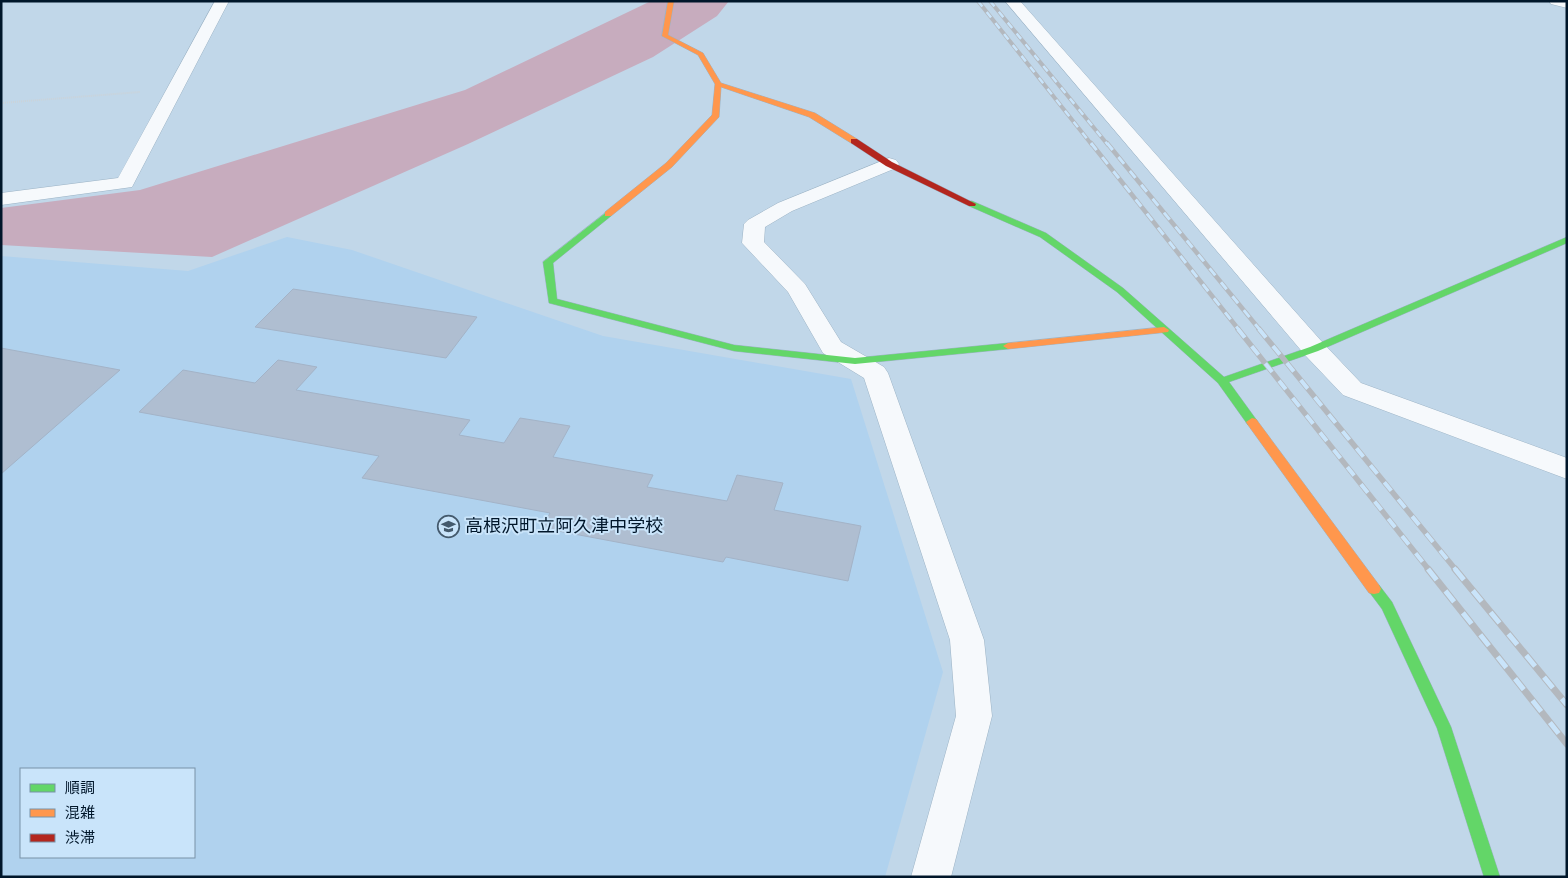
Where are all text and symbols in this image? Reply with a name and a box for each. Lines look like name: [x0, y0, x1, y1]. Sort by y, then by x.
school or university icon: 高根沢町立阿久津中学校: [437, 514, 461, 538]
place label: 高根沢町立阿久津中学校: [465, 514, 663, 537]
legend: [20, 768, 195, 858]
text: 順調: [65, 778, 95, 797]
text: 混雑: [65, 803, 95, 822]
text: 渋滞: [65, 828, 95, 847]

